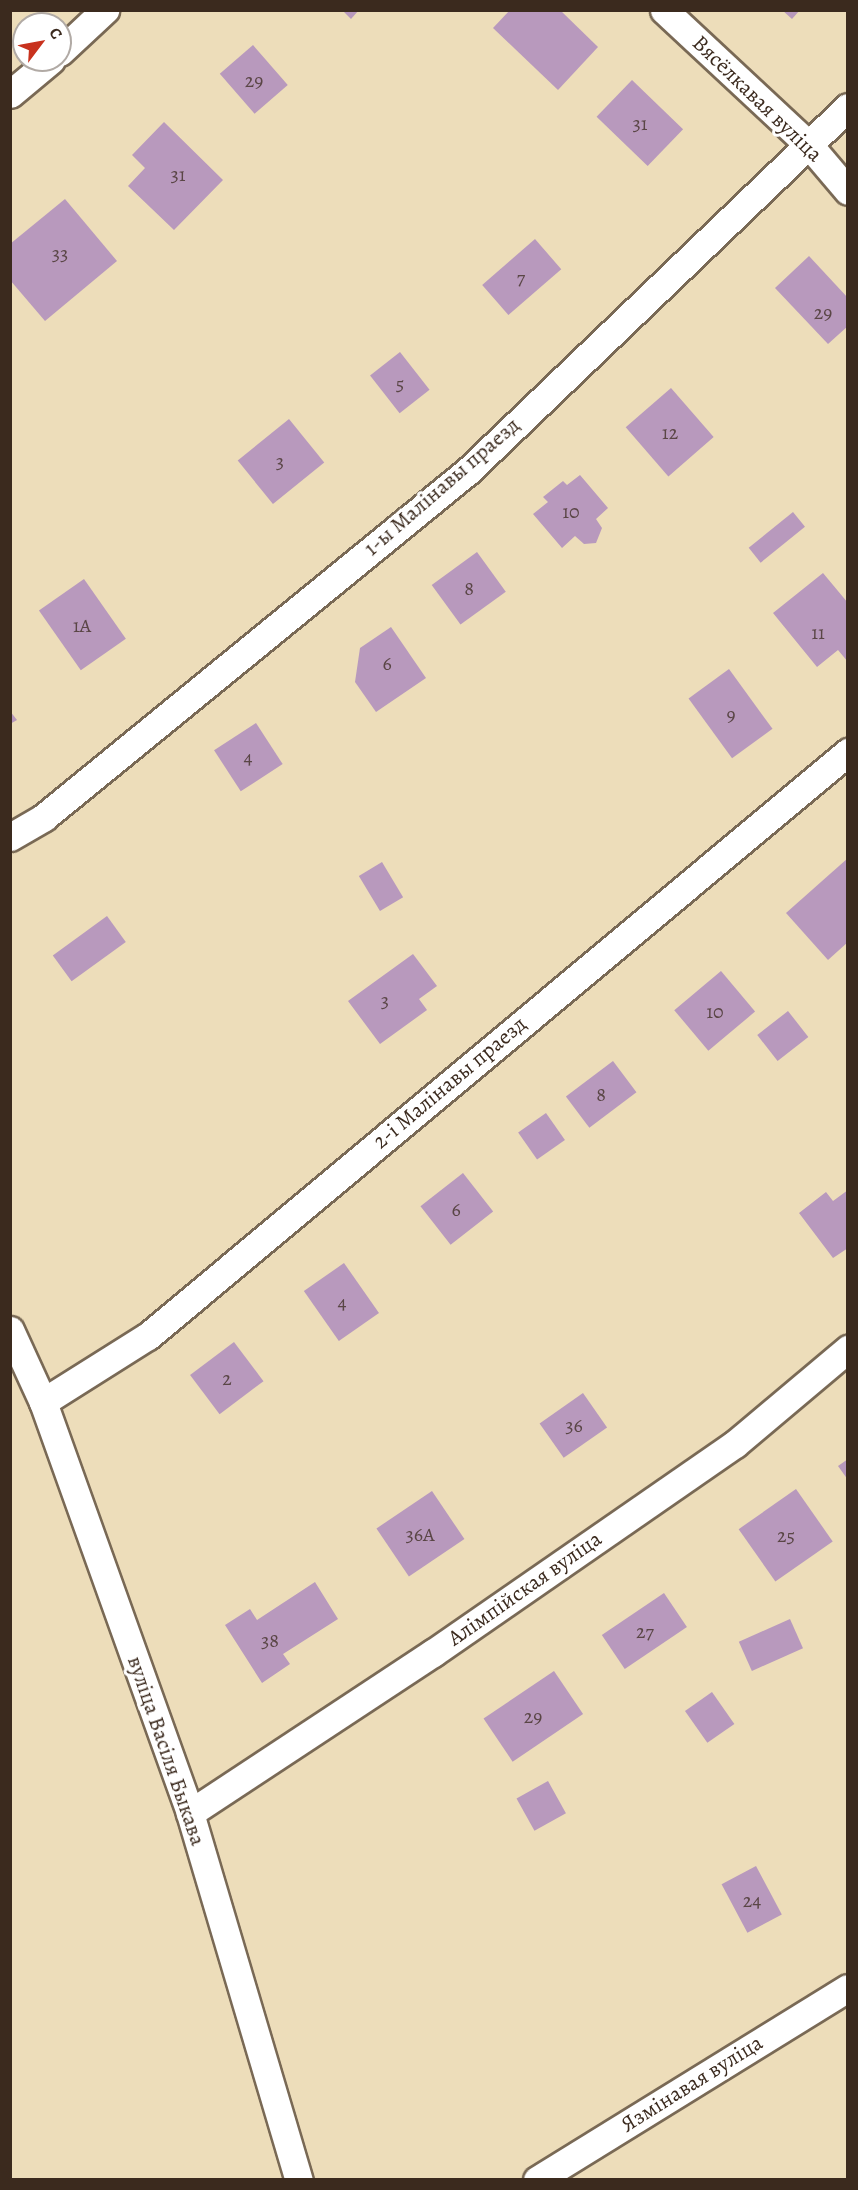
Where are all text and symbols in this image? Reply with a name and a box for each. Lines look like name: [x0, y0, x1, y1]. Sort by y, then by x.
north arrow: [12, 12, 72, 72]
text: С: [44, 24, 68, 44]
street label: Вясёлкавая вуліца: [686, 30, 828, 168]
house number: 29: [245, 68, 263, 92]
house number: 31: [632, 111, 648, 135]
house number: 31: [170, 162, 186, 186]
house number: 33: [52, 241, 68, 265]
house number: 7: [517, 265, 525, 289]
house number: 29: [814, 300, 832, 324]
house number: 5: [396, 371, 404, 395]
street label: 1-ы Малінавы праезд: [359, 412, 525, 562]
house number: 12: [662, 420, 678, 444]
house number: 3: [276, 449, 284, 473]
house number: 10: [562, 499, 580, 523]
house number: 8: [464, 576, 474, 600]
house number: 1А: [73, 613, 91, 637]
house number: 11: [811, 620, 825, 644]
house number: 6: [382, 651, 392, 675]
house number: 9: [726, 702, 736, 726]
house number: 4: [243, 745, 253, 769]
house number: 3: [381, 988, 389, 1012]
house number: 10: [706, 999, 724, 1023]
street label: 2-і Малінавы праезд: [368, 1011, 532, 1155]
house number: 8: [596, 1082, 606, 1106]
house number: 6: [451, 1197, 461, 1221]
house number: 4: [337, 1290, 347, 1314]
house number: 2: [222, 1366, 232, 1390]
house number: 36: [565, 1413, 583, 1437]
house number: 36А: [405, 1522, 435, 1546]
house number: 25: [777, 1523, 795, 1547]
street label: Алімпійская вуліца: [443, 1526, 607, 1652]
house number: 27: [636, 1619, 654, 1643]
house number: 38: [261, 1628, 279, 1652]
street label: вуліца Васіля Быкава: [121, 1653, 211, 1849]
house number: 29: [524, 1704, 542, 1728]
house number: 24: [743, 1888, 761, 1912]
street label: Язмінавая вуліца: [616, 2030, 768, 2138]

